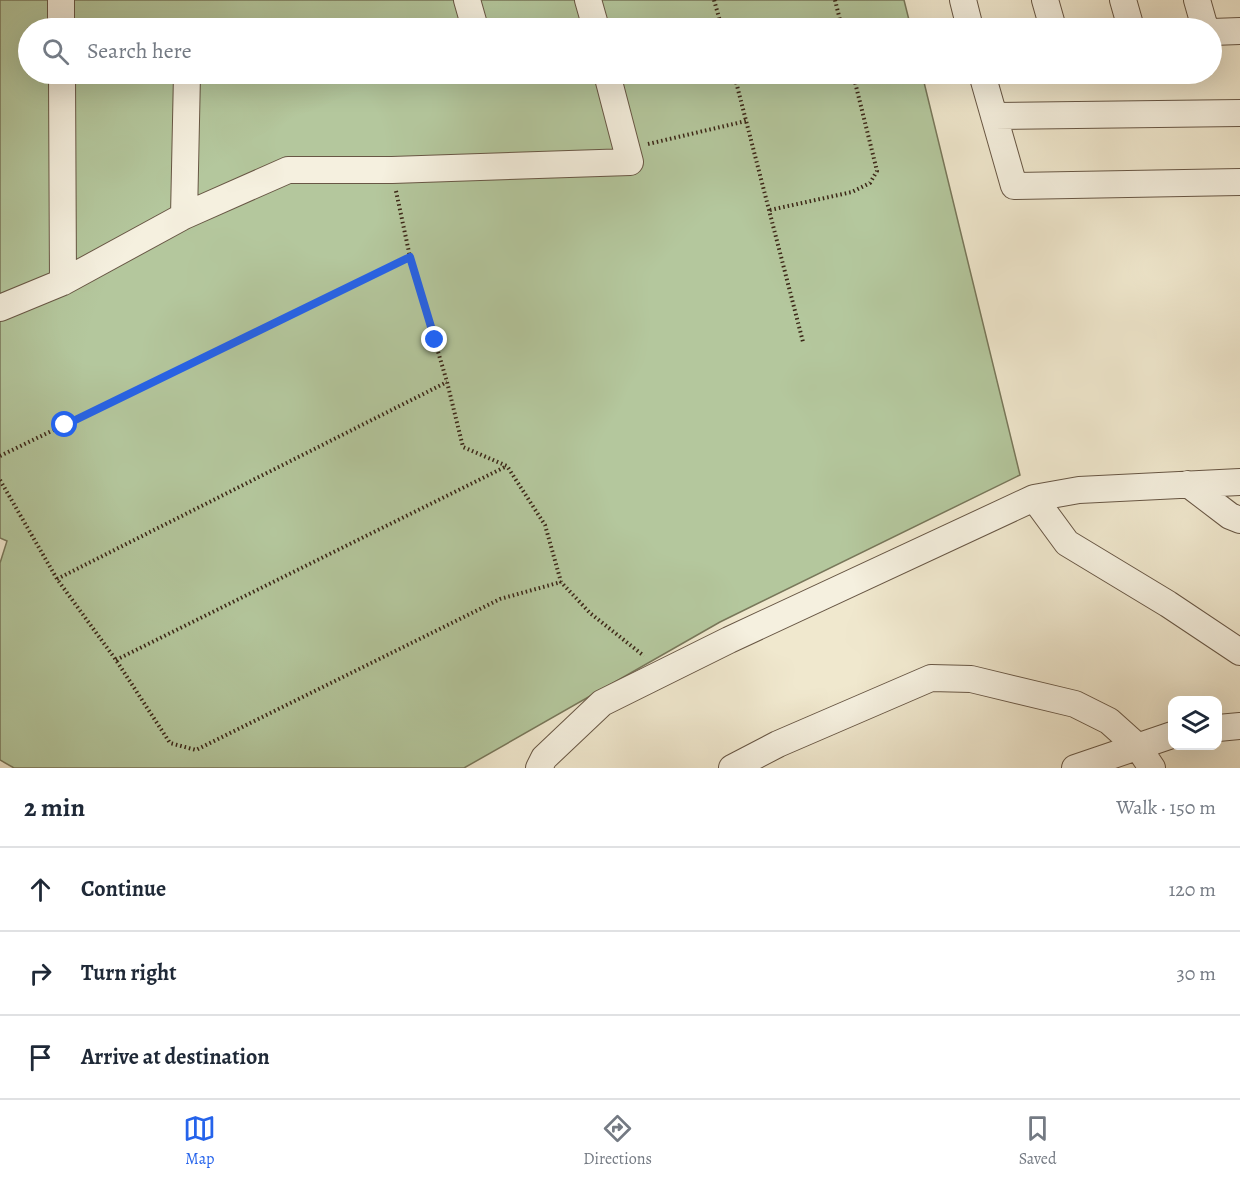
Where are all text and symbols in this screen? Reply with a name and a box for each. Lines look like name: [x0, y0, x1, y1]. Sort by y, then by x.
search box: [18, 18, 1222, 84]
icon: search: [39, 35, 72, 68]
text: Search here: [87, 36, 192, 66]
route end: [421, 326, 447, 352]
route start: [51, 411, 77, 437]
map controls: [1168, 696, 1222, 750]
button: layers: [1168, 696, 1222, 750]
text: 2 min: [24, 790, 85, 825]
text: Walk · 150 m: [1116, 794, 1216, 821]
icon: ahead: [24, 873, 57, 906]
text: Continue: [81, 874, 166, 904]
text: 120 m: [1168, 876, 1216, 903]
icon: right: [24, 957, 57, 990]
text: Turn right: [81, 958, 177, 988]
text: 30 m: [1176, 960, 1216, 987]
icon: arrive: [24, 1041, 57, 1074]
text: Arrive at destination: [81, 1042, 270, 1072]
tab: Map: [183, 1112, 216, 1170]
tab: Directions: [583, 1112, 652, 1170]
tab: Saved: [1019, 1112, 1057, 1170]

